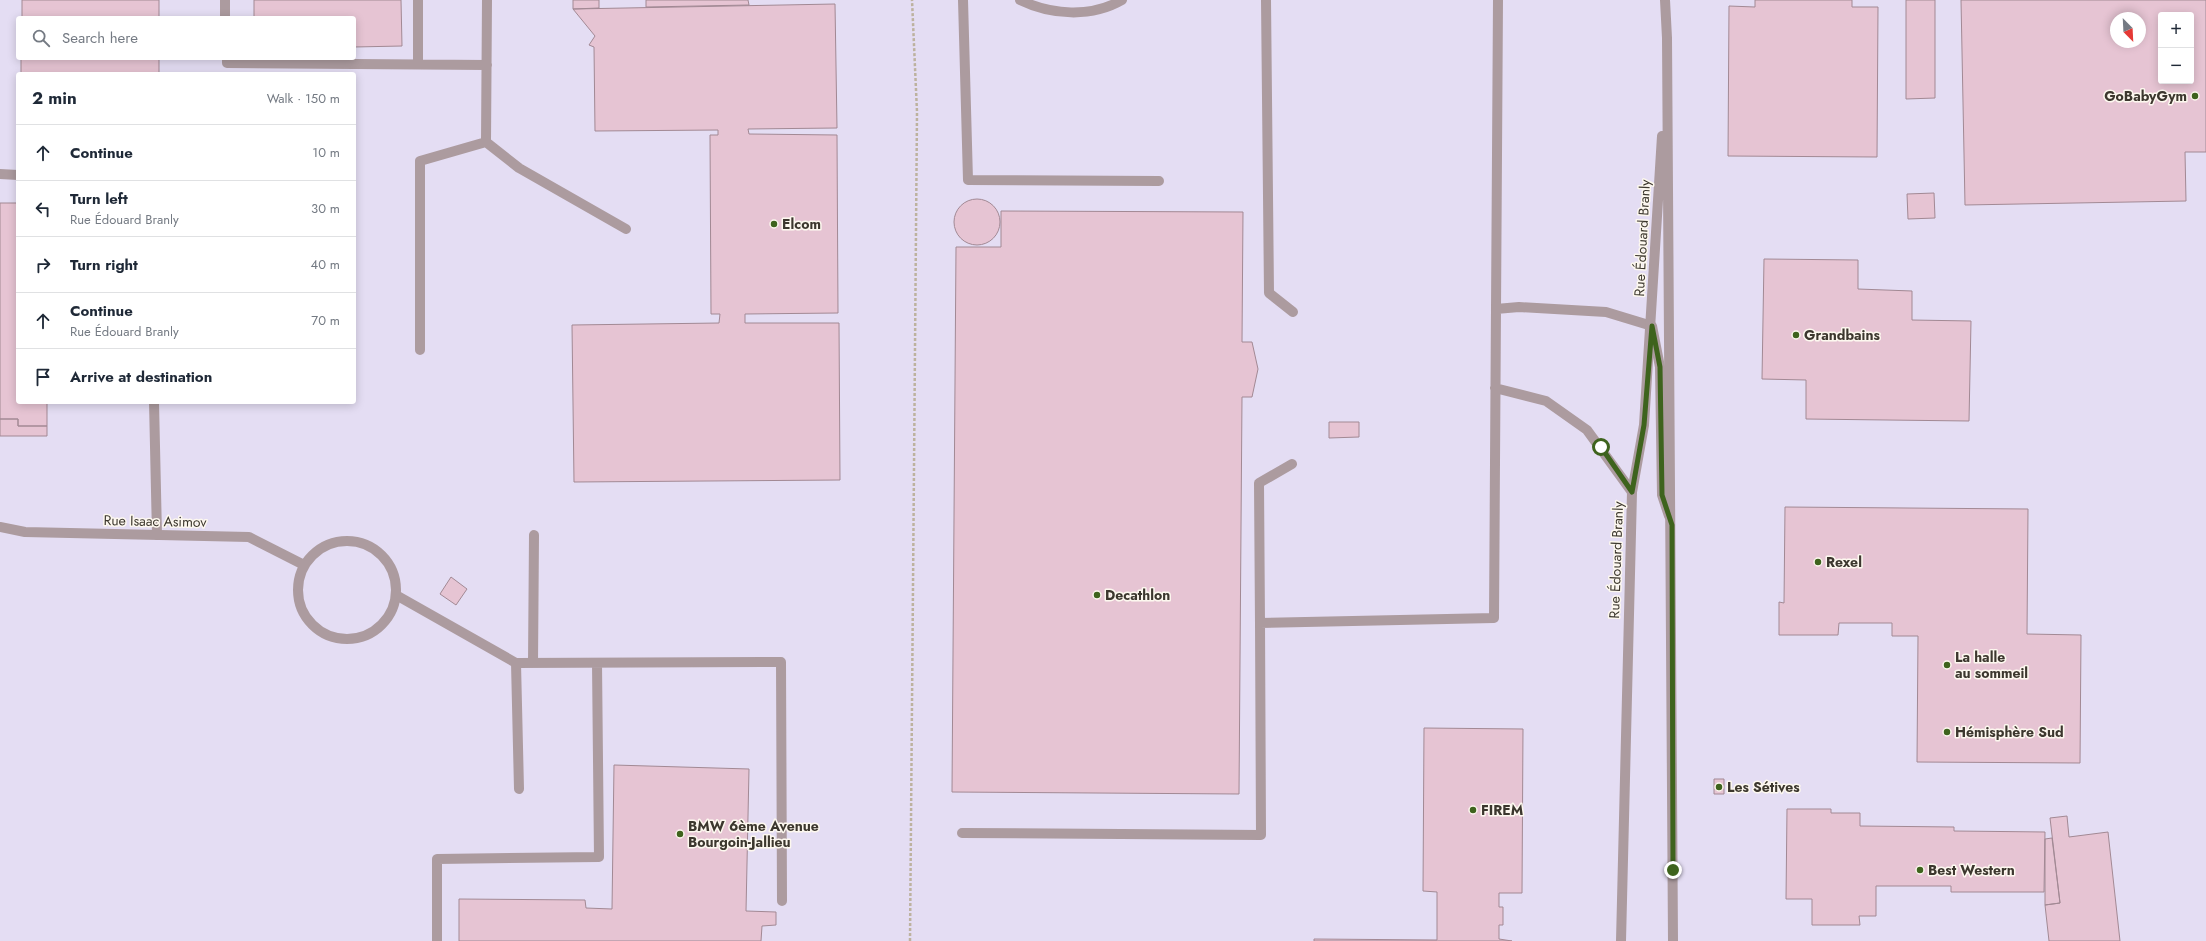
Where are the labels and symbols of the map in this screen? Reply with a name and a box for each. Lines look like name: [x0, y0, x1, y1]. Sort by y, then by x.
north arrow: [2110, 12, 2146, 48]
place label: GoBabyGym: [2104, 86, 2187, 106]
marker: GoBabyGym: [2190, 91, 2200, 101]
street label: Rue Édouard Branly: [1629, 178, 1655, 297]
place label: Elcom: [782, 214, 821, 234]
marker: Elcom: [769, 219, 779, 229]
place label: Grandbains: [1804, 325, 1880, 345]
marker: Grandbains: [1791, 330, 1801, 340]
route start: [1592, 438, 1610, 456]
street label: Rue Édouard Branly: [1604, 500, 1628, 619]
street label: Rue Isaac Asimov: [103, 510, 208, 532]
place label: Rexel: [1826, 552, 1862, 572]
marker: Rexel: [1813, 557, 1823, 567]
place label: Decathlon: [1105, 585, 1170, 605]
marker: Decathlon: [1092, 590, 1102, 600]
place label: La halle au sommeil: [1955, 647, 2028, 683]
marker: La halle au sommeil: [1942, 660, 1952, 670]
place label: Hémisphère Sud: [1955, 722, 2064, 742]
marker: Hémisphère Sud: [1942, 727, 1952, 737]
place label: Les Sétives: [1727, 777, 1800, 797]
marker: Les Sétives: [1714, 782, 1724, 792]
place label: FIREM: [1481, 800, 1523, 820]
marker: FIREM: [1468, 805, 1478, 815]
place label: BMW 6ème Avenue Bourgoin-Jallieu: [688, 816, 819, 852]
marker: BMW 6ème Avenue Bourgoin-Jallieu: [675, 829, 685, 839]
place label: Best Western: [1928, 860, 2015, 880]
route end: [1664, 861, 1682, 879]
marker: Best Western: [1915, 865, 1925, 875]

